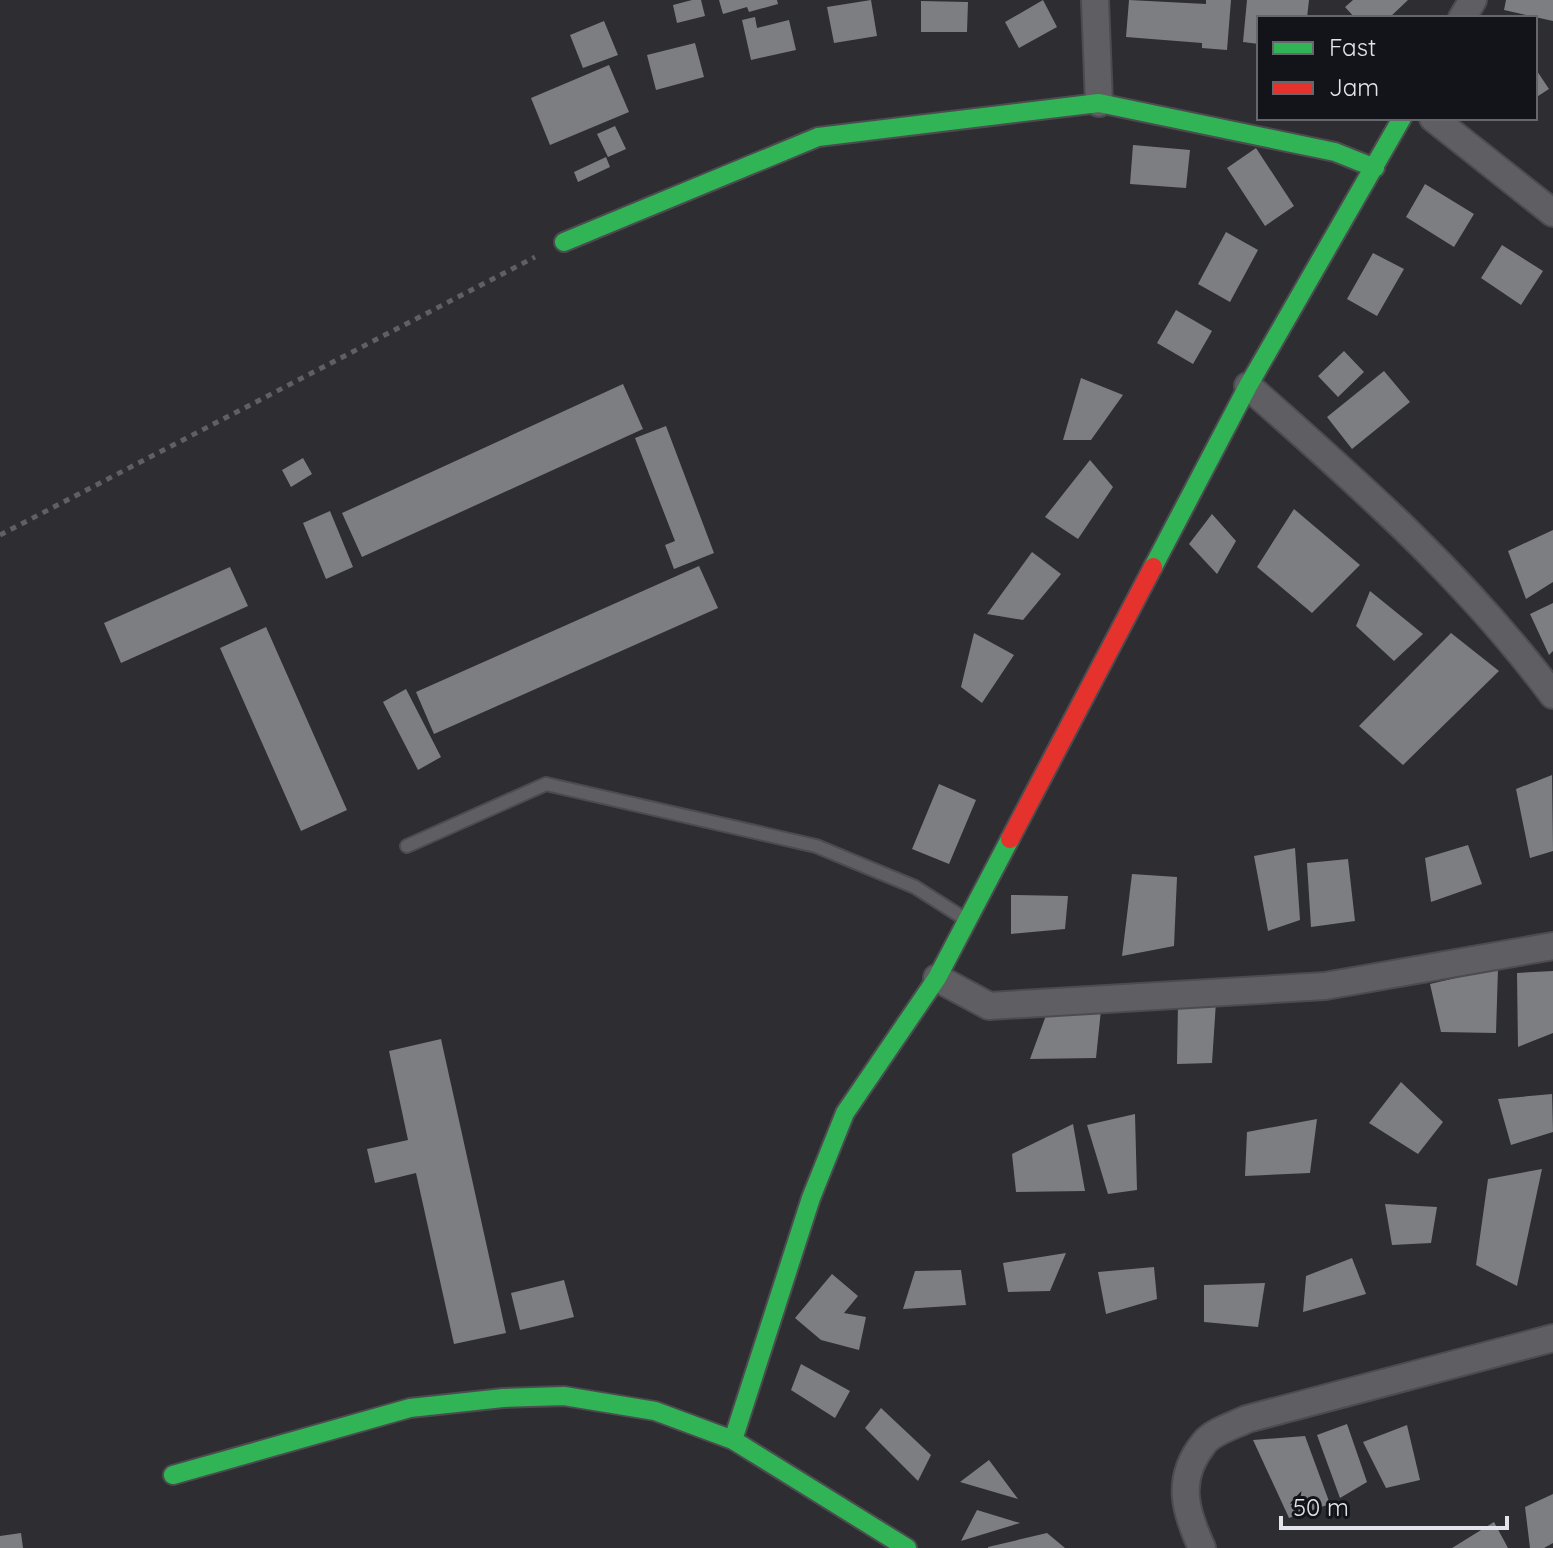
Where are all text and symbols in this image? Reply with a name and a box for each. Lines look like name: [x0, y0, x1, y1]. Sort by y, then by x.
legend: [1257, 16, 1537, 120]
text: Fast: [1329, 32, 1376, 62]
text: Jam: [1329, 72, 1379, 102]
scale bar: [1281, 1480, 1507, 1530]
text: 50 m: [1293, 1492, 1349, 1522]

